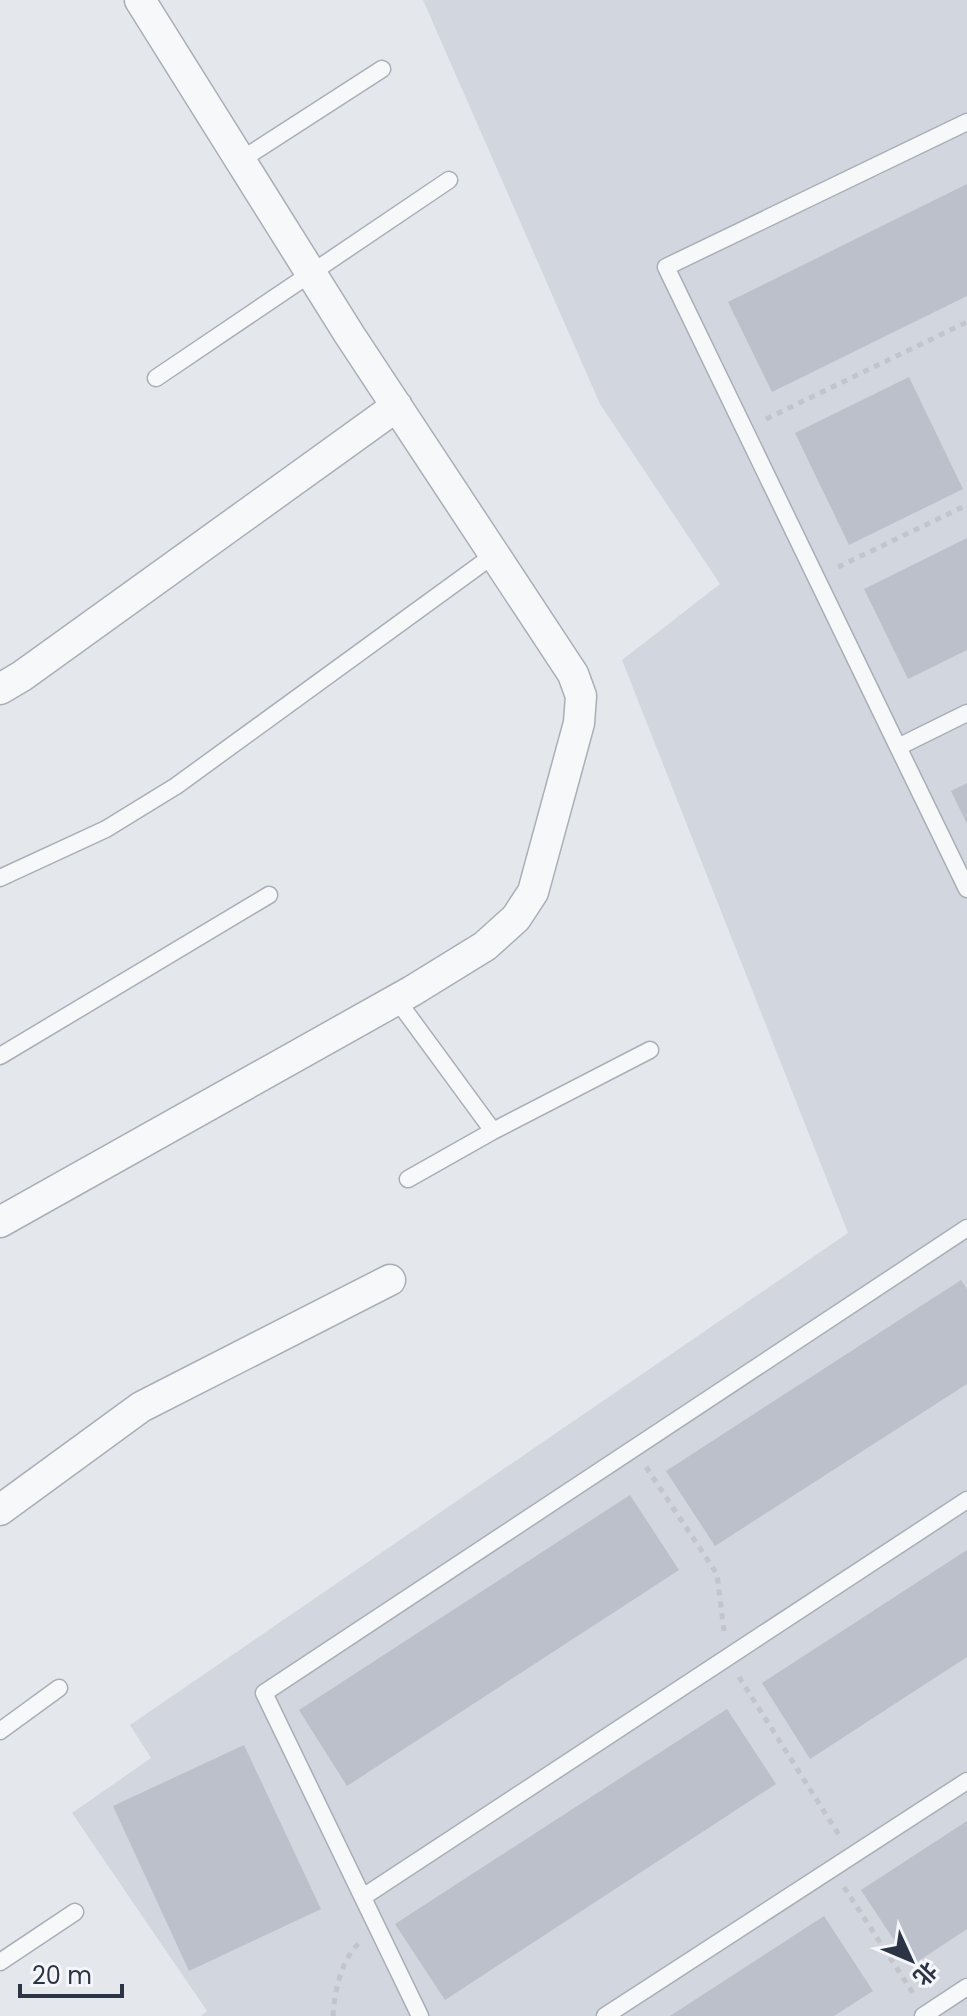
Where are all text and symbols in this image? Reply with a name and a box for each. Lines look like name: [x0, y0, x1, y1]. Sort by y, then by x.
north arrow: [871, 1920, 951, 2000]
scale bar: [20, 1948, 122, 1998]
text: 北: [906, 1955, 944, 1992]
text: 20 m: [32, 1959, 92, 1992]

